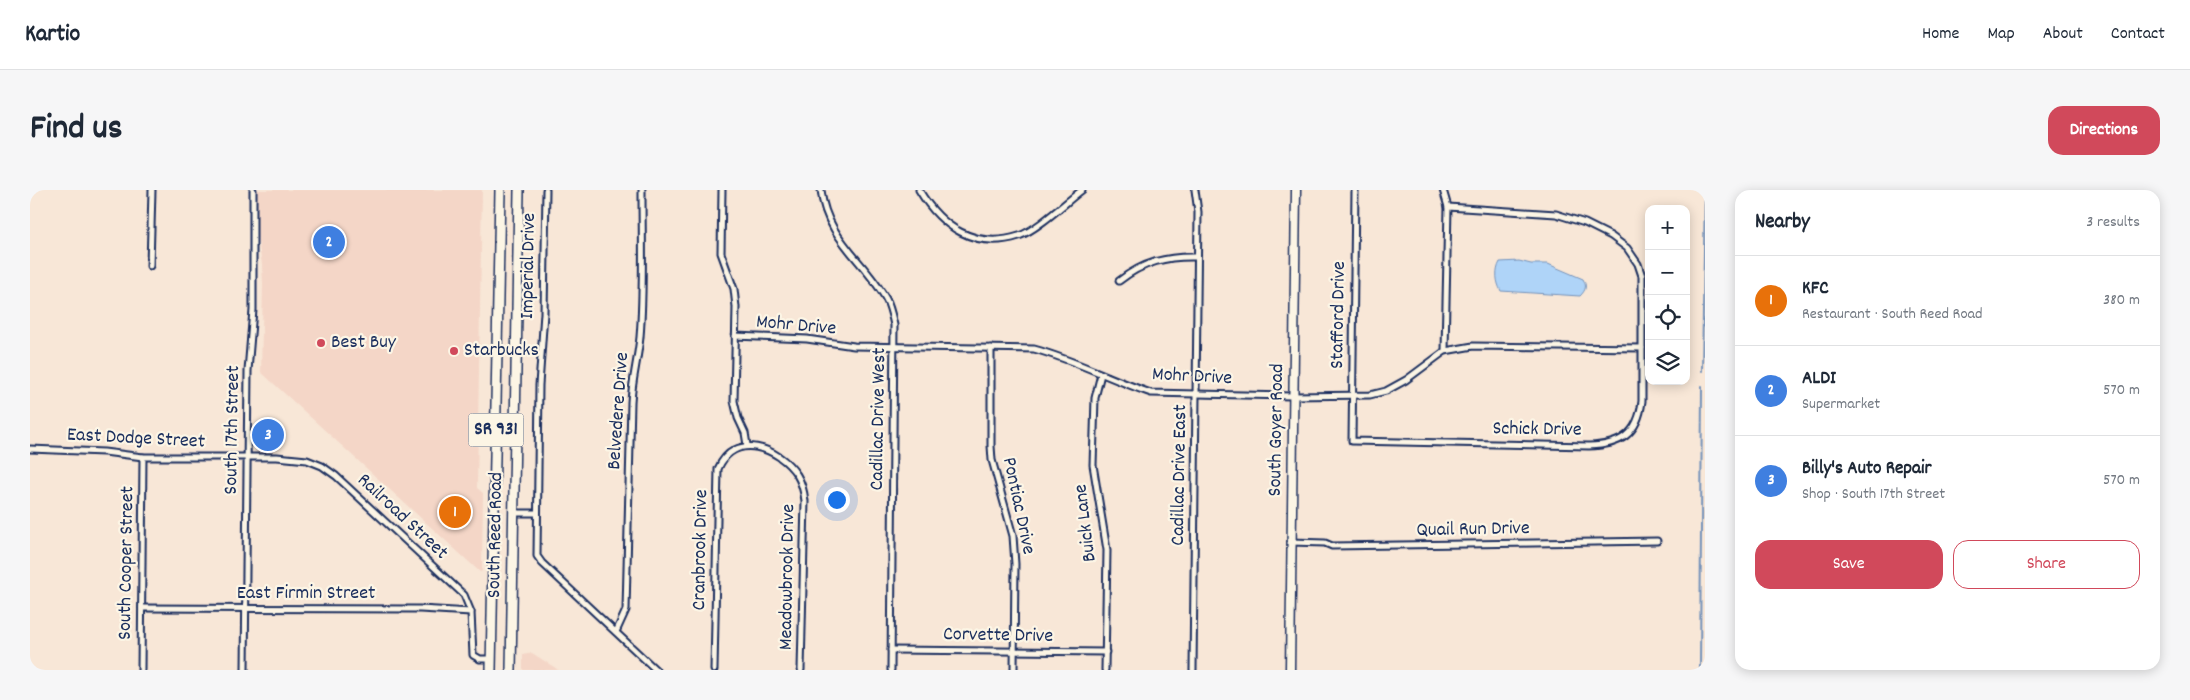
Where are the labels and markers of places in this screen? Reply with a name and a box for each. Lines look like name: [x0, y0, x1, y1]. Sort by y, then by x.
pin: 2: [313, 223, 345, 261]
place label: Best Buy: [331, 329, 397, 357]
marker: Best Buy: [315, 337, 327, 349]
place label: Starbucks: [464, 337, 539, 365]
marker: Starbucks: [448, 345, 460, 357]
pin: 3: [252, 416, 284, 454]
pin: 1: [439, 493, 471, 531]

